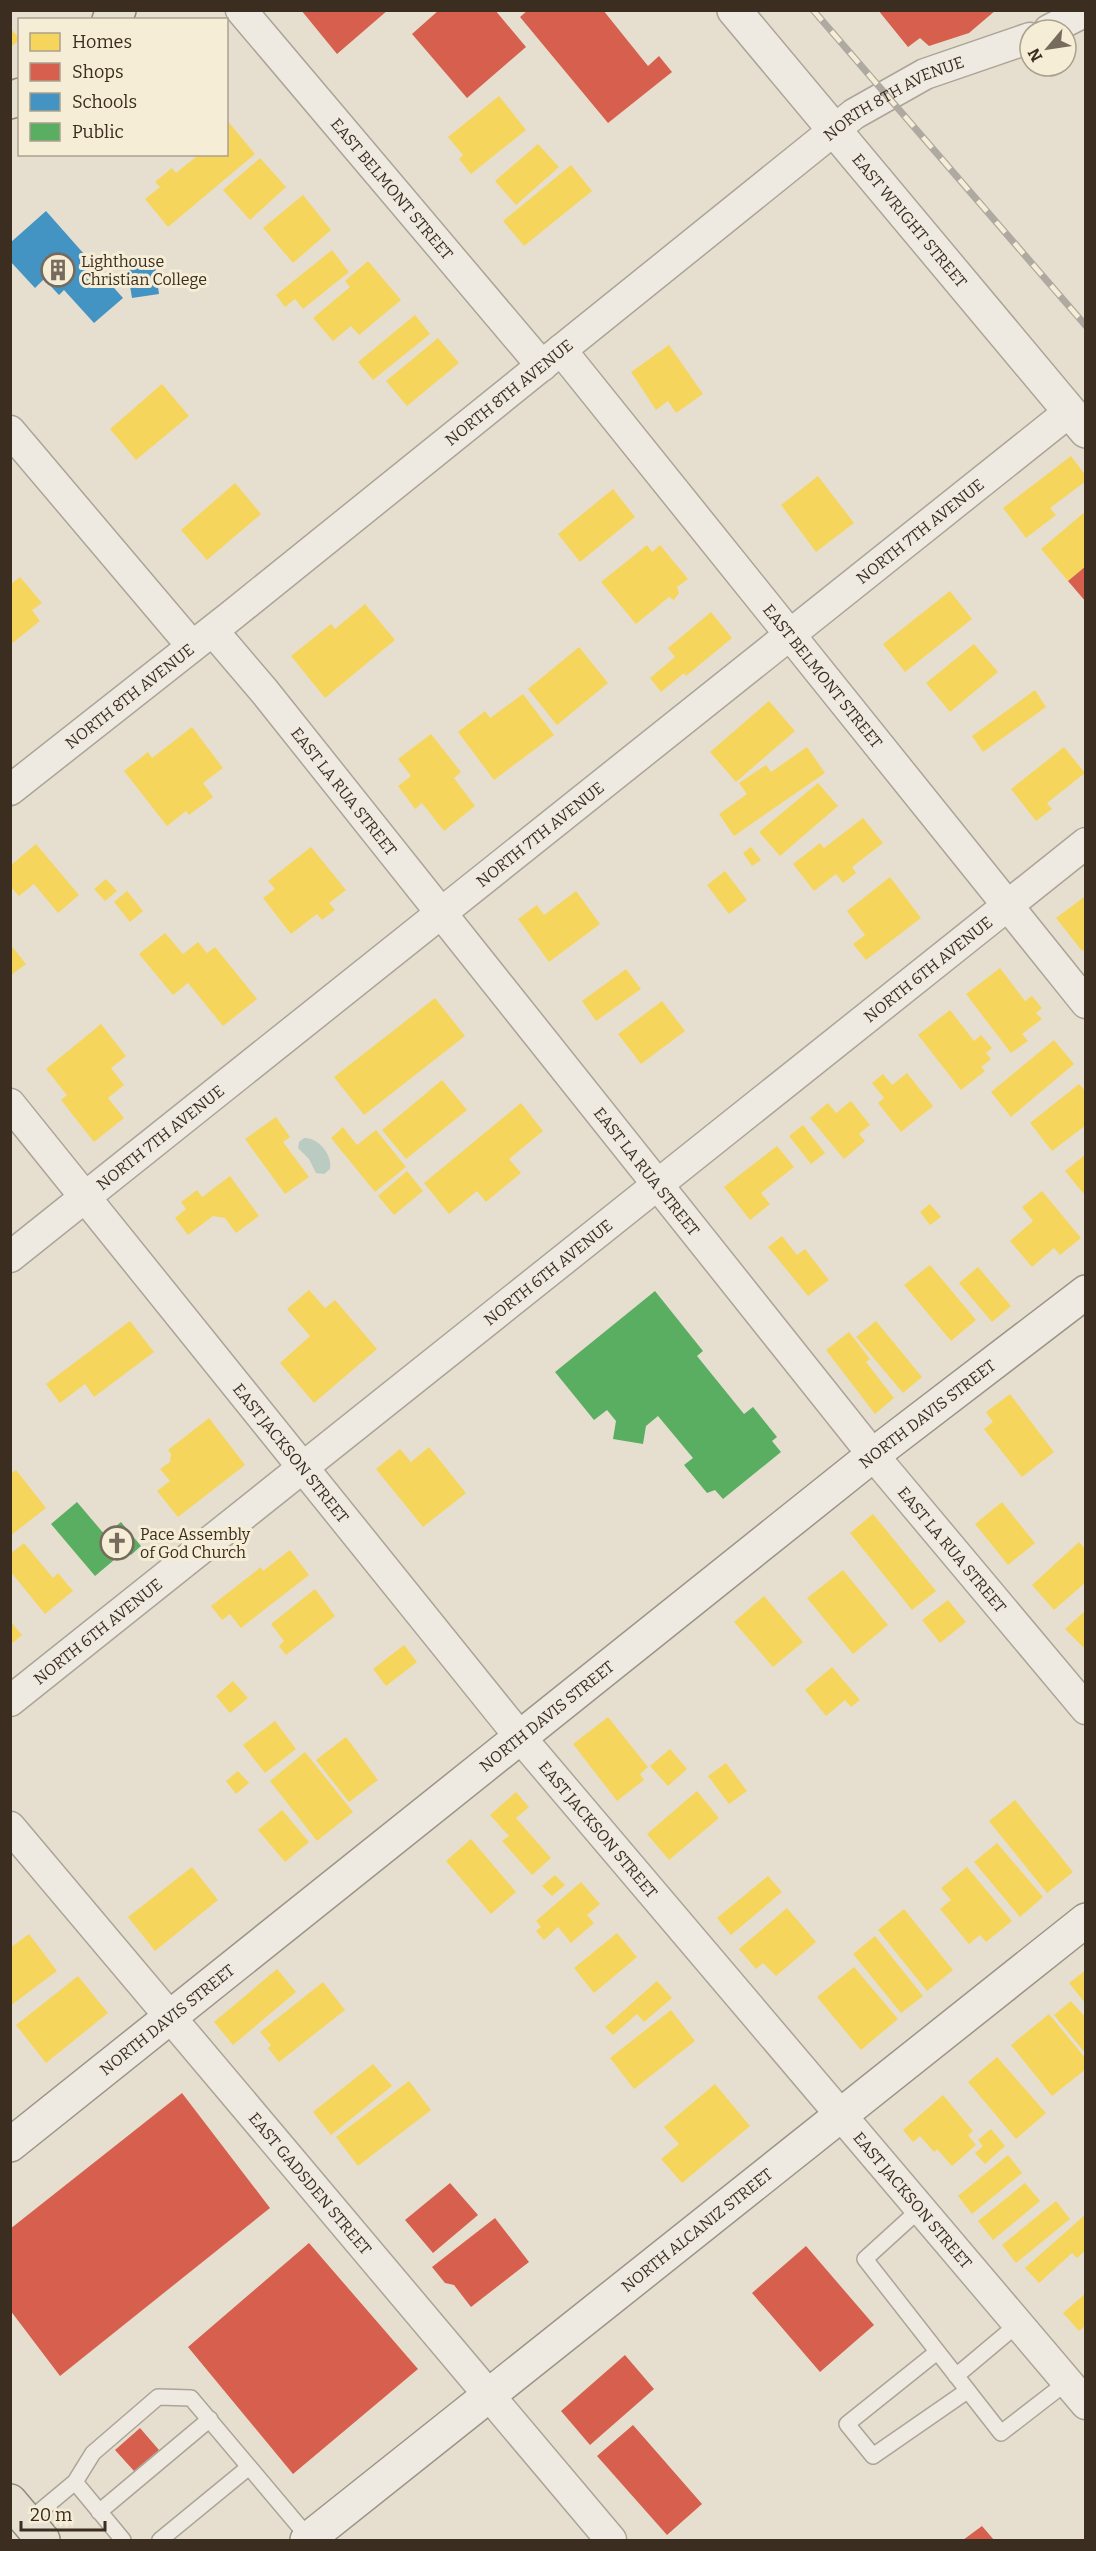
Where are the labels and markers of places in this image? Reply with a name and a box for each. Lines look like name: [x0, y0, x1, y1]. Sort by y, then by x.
building icon: Lighthouse Christian College: [40, 252, 76, 288]
place label: Lighthouse Christian College: [81, 252, 207, 289]
church icon: Pace Assembly of God Church: [99, 1525, 135, 1561]
place label: Pace Assembly of God Church: [140, 1525, 251, 1562]

